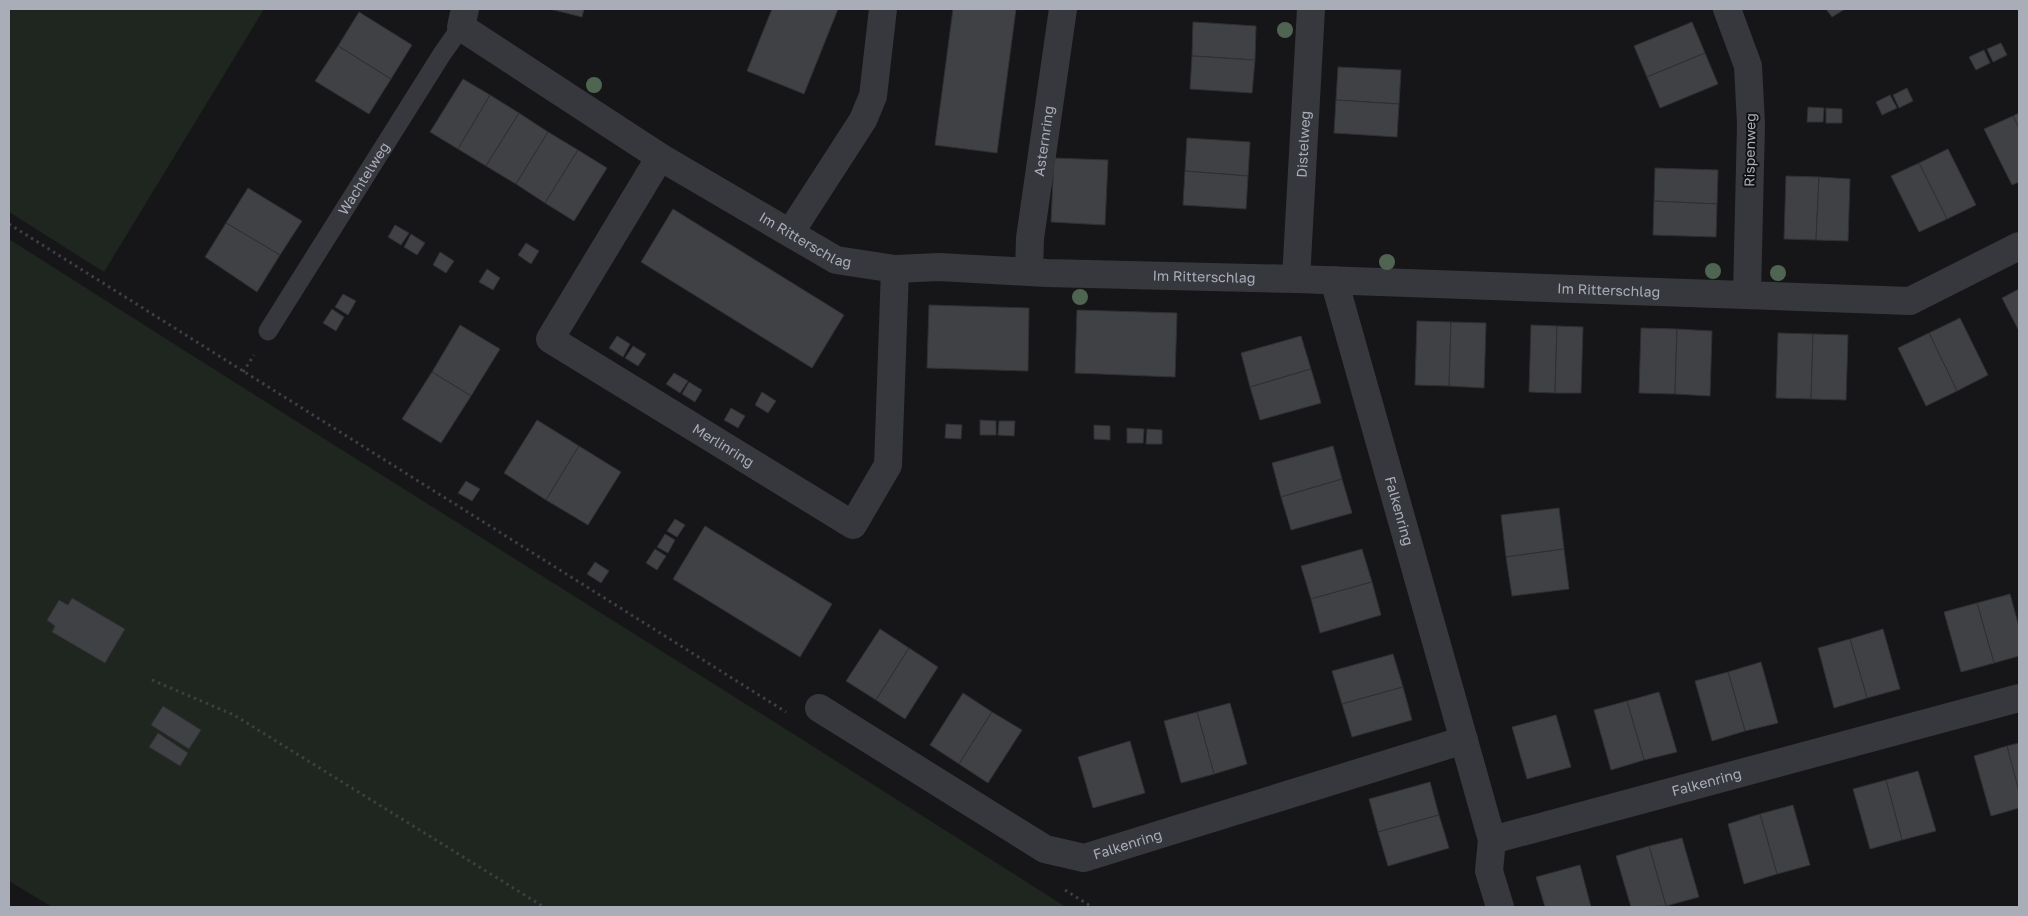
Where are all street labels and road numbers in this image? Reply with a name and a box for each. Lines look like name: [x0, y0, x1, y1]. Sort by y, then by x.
street label: Asternring: [1030, 105, 1057, 177]
street label: Distelweg: [1293, 110, 1313, 178]
street label: Rispenweg: [1740, 113, 1759, 187]
street label: Wachtelweg: [334, 139, 393, 218]
street label: Im Ritterschlag: [756, 208, 853, 270]
street label: Im Ritterschlag: [1152, 267, 1256, 286]
street label: Im Ritterschlag: [1557, 279, 1661, 300]
street label: Merlinring: [690, 420, 757, 470]
street label: Falkenring: [1382, 474, 1418, 547]
street label: Falkenring: [1670, 764, 1743, 799]
street label: Falkenring: [1091, 825, 1164, 863]

